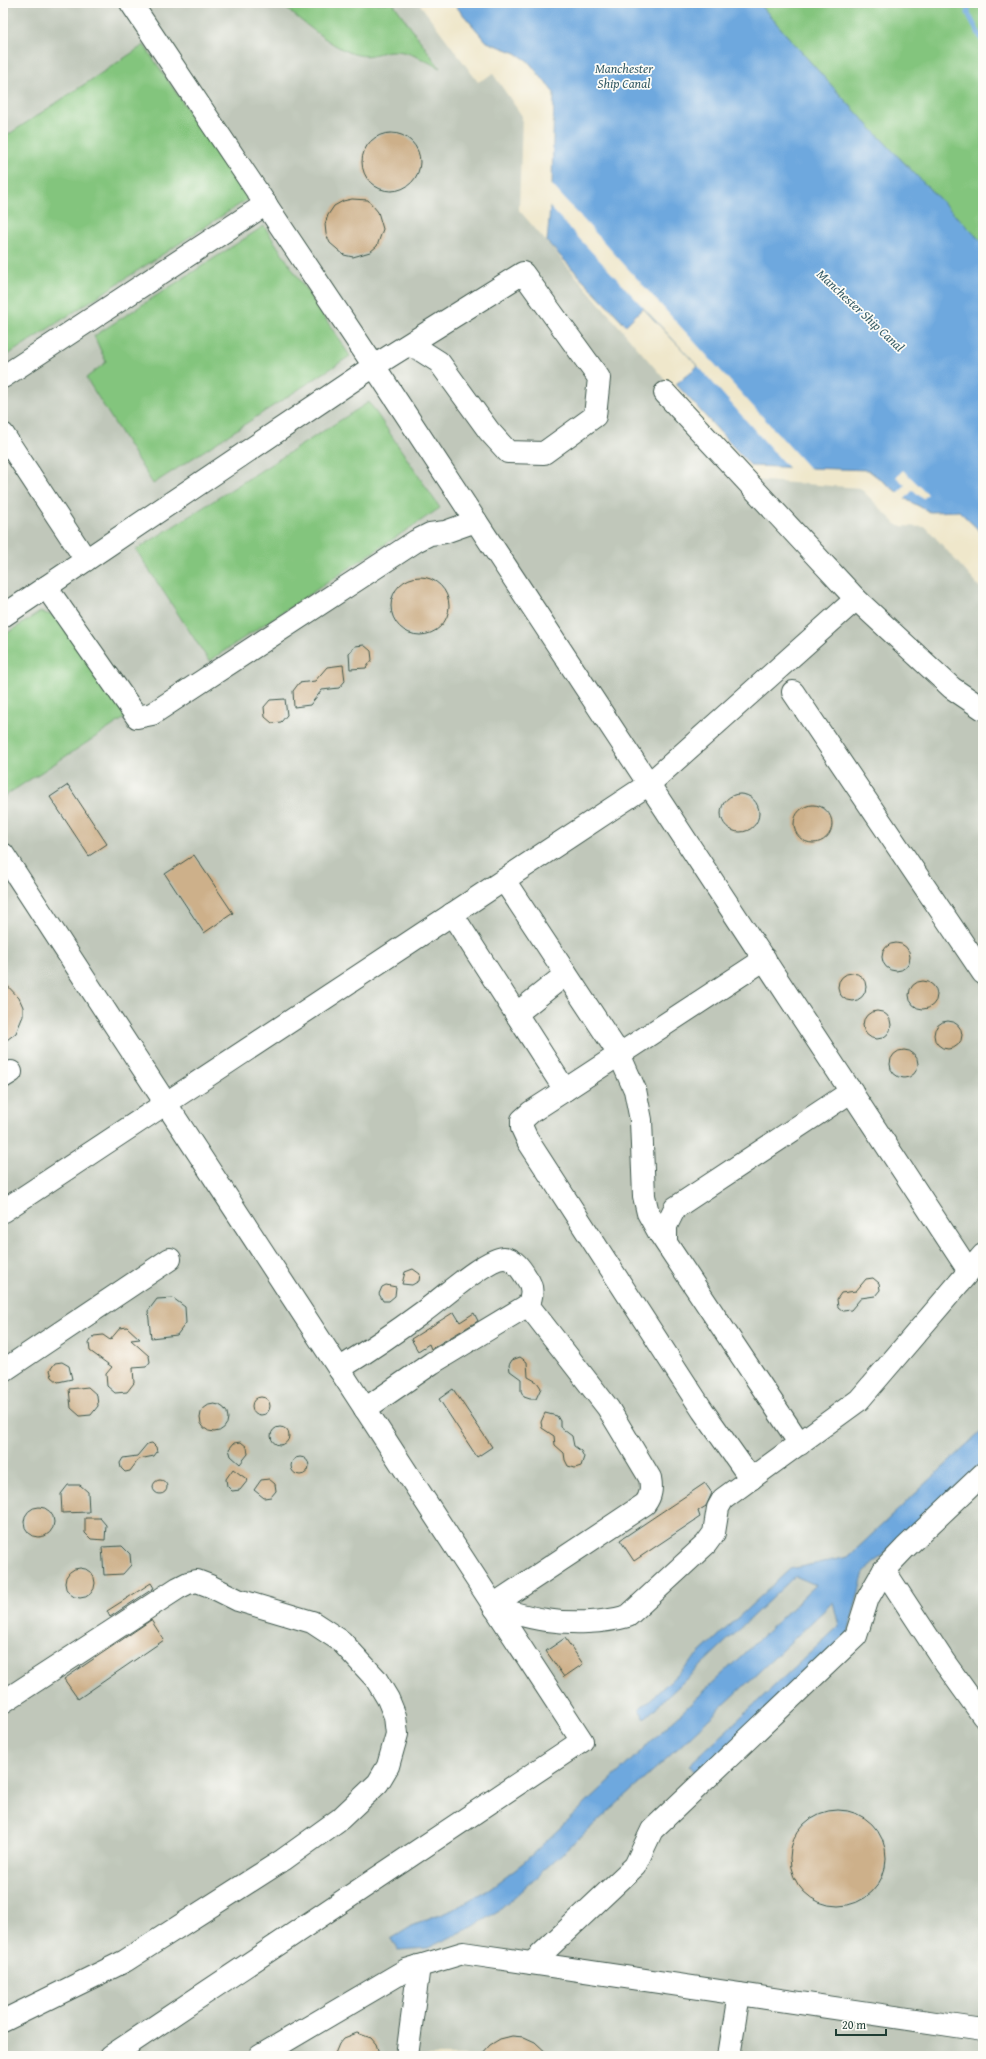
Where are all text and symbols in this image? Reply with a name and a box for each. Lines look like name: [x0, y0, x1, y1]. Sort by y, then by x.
water label: Manchester Ship Canal: [595, 59, 654, 93]
water label: Manchester Ship Canal: [813, 265, 909, 356]
scale bar: [836, 2011, 886, 2037]
text: 20 m: [842, 2016, 866, 2033]

